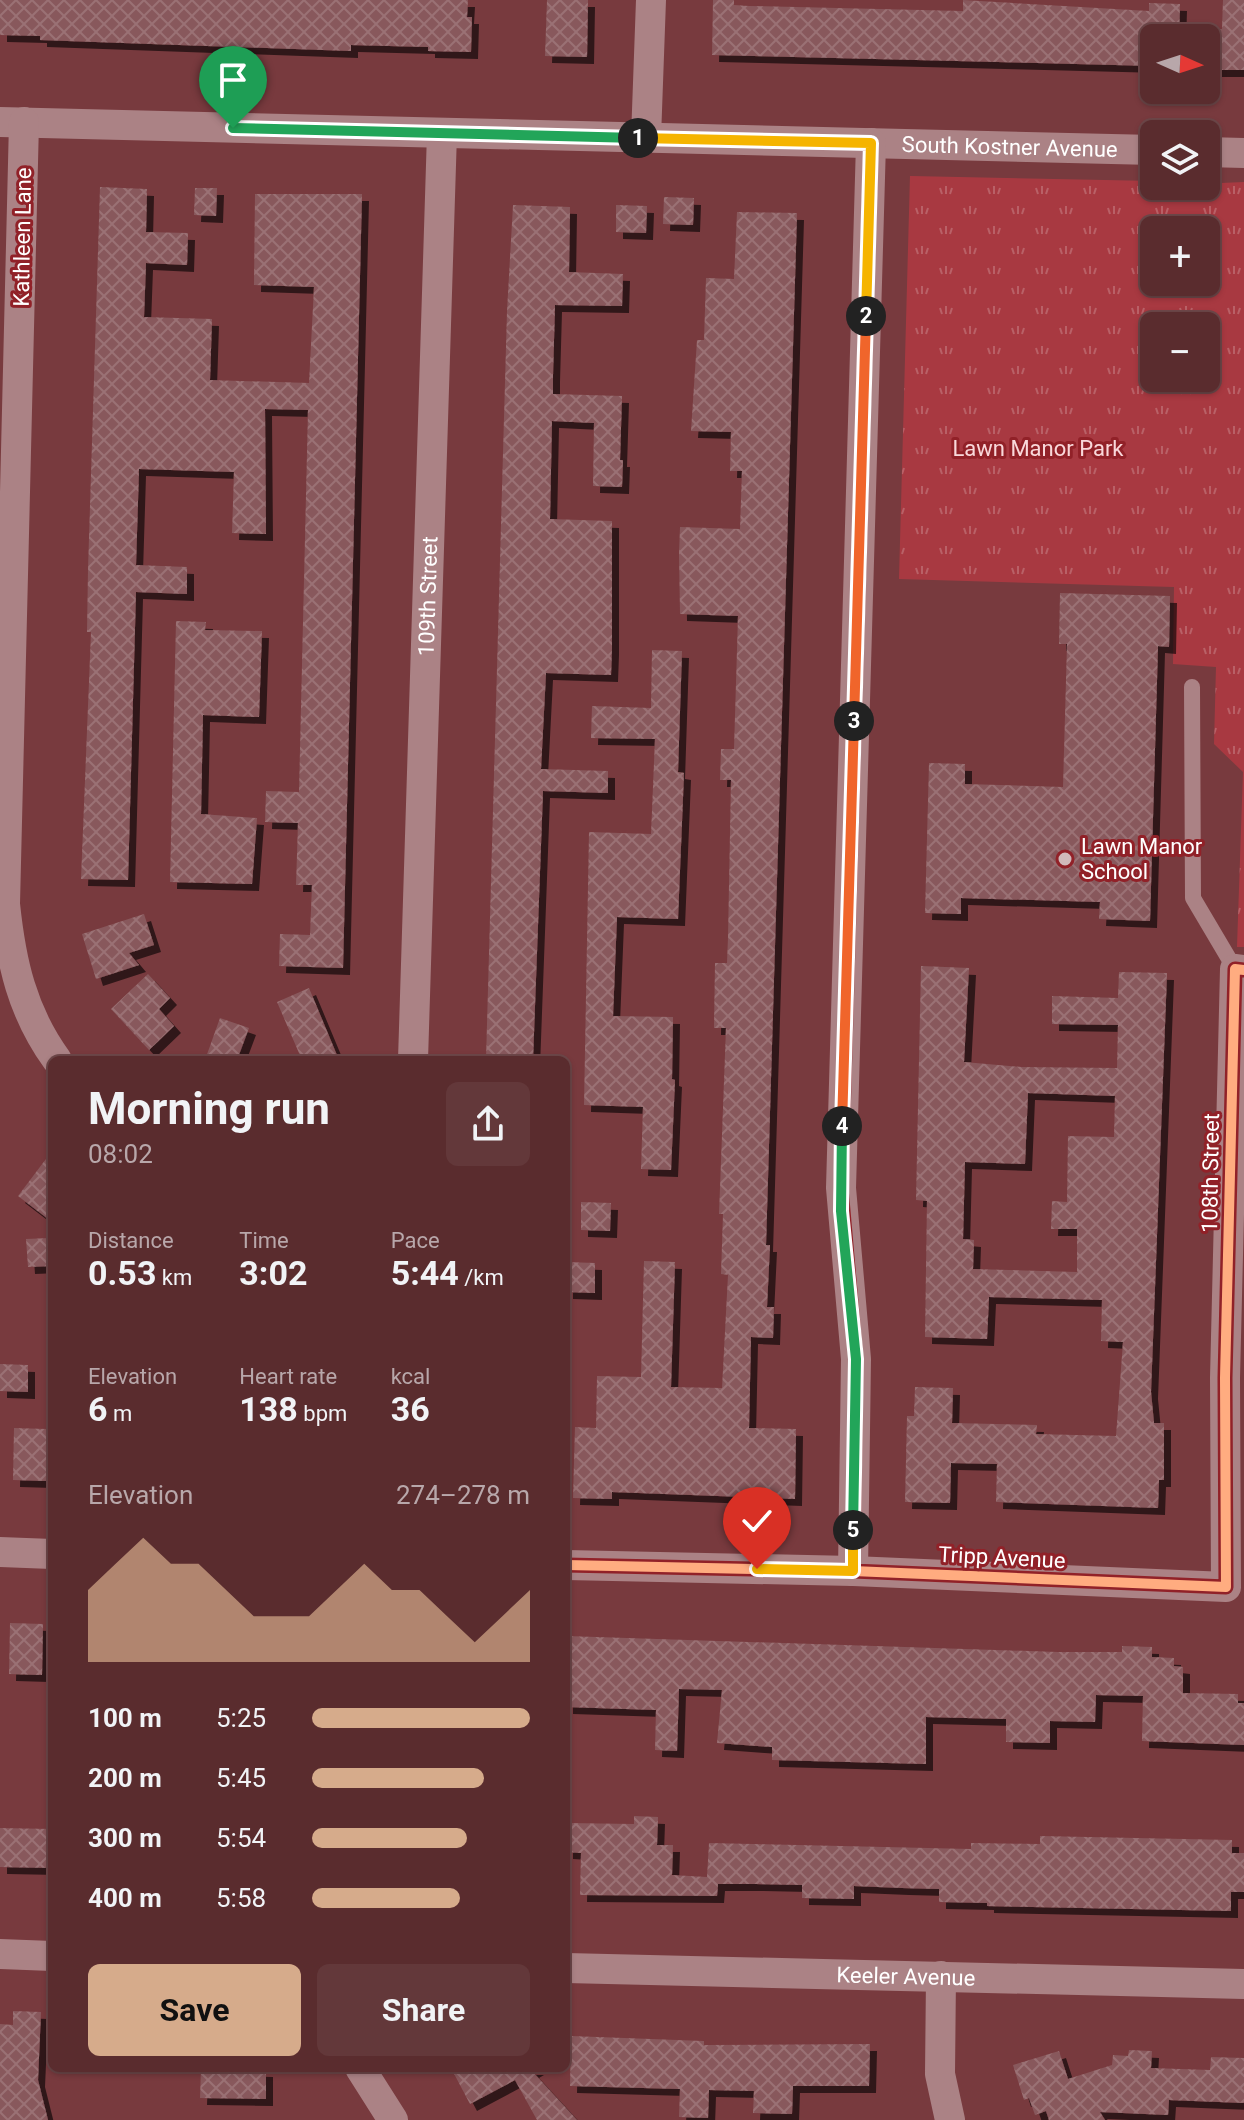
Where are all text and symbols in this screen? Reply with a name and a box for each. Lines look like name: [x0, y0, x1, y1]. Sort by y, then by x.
north arrow: [1140, 24, 1220, 104]
map controls: [1140, 24, 1220, 392]
pin: [199, 46, 267, 128]
icon: arrive: [211, 58, 255, 102]
pin: 1: [618, 118, 658, 158]
button: layers: [1140, 120, 1220, 200]
text: 1: [632, 125, 644, 150]
street label: South Kostner Avenue: [901, 132, 1118, 162]
street label: Kathleen Lane: [9, 167, 36, 307]
button: +: [1140, 216, 1220, 296]
pin: 2: [846, 296, 886, 336]
text: 2: [860, 303, 872, 328]
button: −: [1140, 312, 1220, 392]
park label: Lawn Manor Park: [952, 436, 1124, 461]
street label: 109th Street: [414, 536, 442, 657]
pin: 3: [834, 701, 874, 741]
text: 3: [848, 708, 860, 733]
place label: Lawn Manor School: [1081, 834, 1203, 884]
marker: Lawn Manor School: [1056, 850, 1074, 868]
button: share: [446, 1082, 530, 1166]
text: Morning run: [88, 1083, 330, 1135]
pin: 4: [822, 1106, 862, 1146]
text: 4: [836, 1113, 848, 1138]
street label: 108th Street: [1197, 1113, 1224, 1233]
text: 08:02: [88, 1139, 153, 1169]
text: Distance: [88, 1228, 174, 1253]
text: Time: [239, 1228, 289, 1253]
text: Pace: [391, 1228, 440, 1253]
text: 0.53: [88, 1253, 156, 1293]
text: 3:02: [239, 1253, 307, 1293]
text: 5:44: [391, 1253, 459, 1293]
text: km: [156, 1265, 192, 1290]
text: /km: [459, 1265, 504, 1290]
text: Elevation: [88, 1364, 177, 1389]
text: Heart rate: [239, 1364, 337, 1389]
text: kcal: [391, 1364, 430, 1389]
text: 6: [88, 1389, 108, 1429]
text: 138: [239, 1389, 298, 1429]
text: 36: [391, 1389, 430, 1429]
text: m: [108, 1401, 132, 1426]
text: bpm: [298, 1401, 347, 1426]
text: Elevation: [88, 1480, 193, 1510]
text: 274–278 m: [396, 1480, 530, 1510]
pin: [723, 1487, 791, 1569]
icon: check: [735, 1499, 779, 1543]
pin: 5: [833, 1510, 873, 1550]
text: 5: [847, 1517, 859, 1542]
street label: Tripp Avenue: [938, 1542, 1066, 1573]
text: 100 m: [88, 1703, 162, 1733]
text: 5:25: [216, 1703, 266, 1733]
text: 200 m: [88, 1763, 162, 1793]
text: 5:45: [216, 1763, 266, 1793]
text: 300 m: [88, 1823, 162, 1853]
text: 5:54: [216, 1823, 266, 1853]
text: 400 m: [88, 1883, 162, 1913]
text: 5:58: [216, 1883, 266, 1913]
street label: Keeler Avenue: [836, 1962, 976, 1991]
button: Save: [88, 1964, 301, 2056]
button: Share: [317, 1964, 530, 2056]

